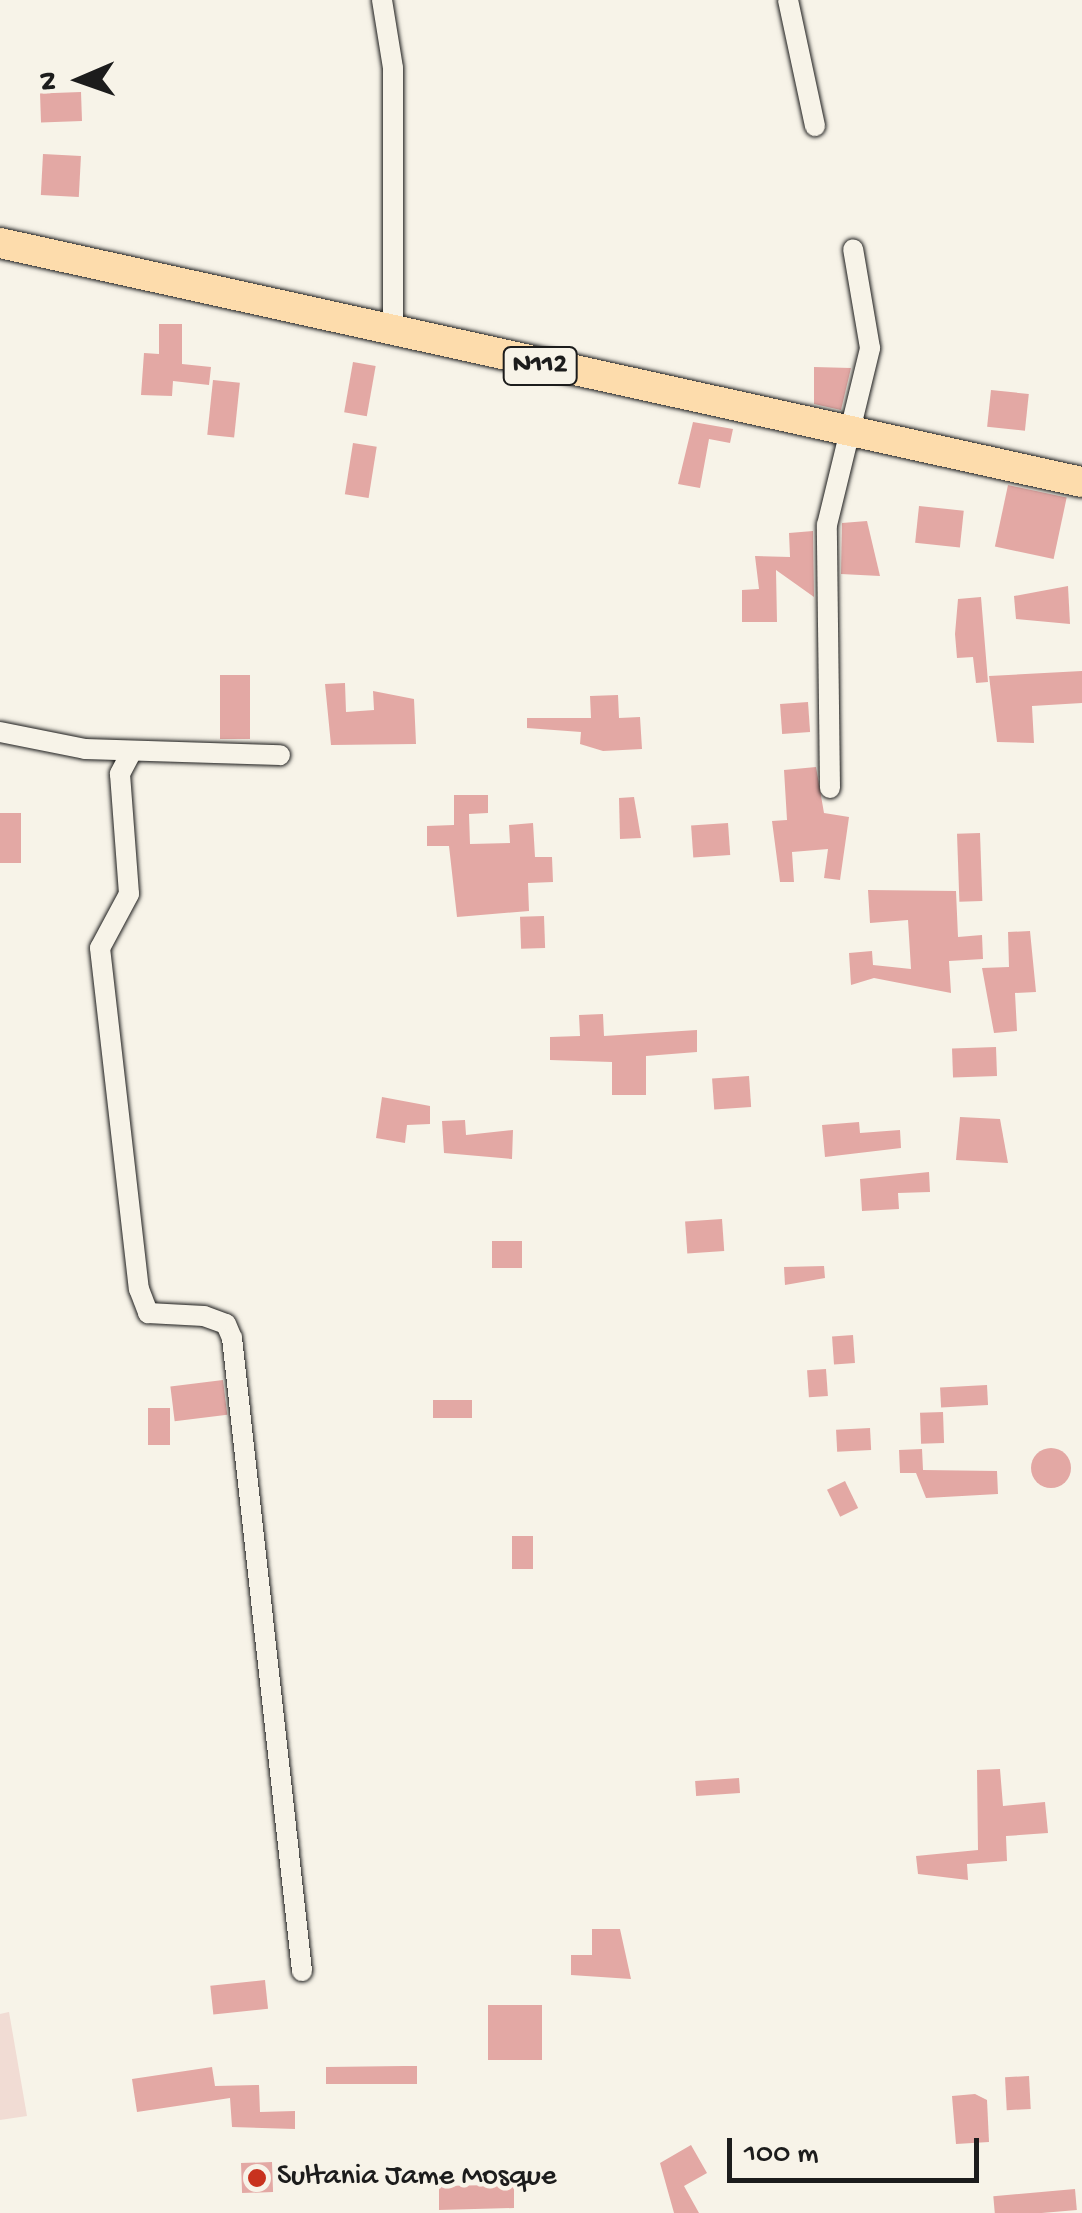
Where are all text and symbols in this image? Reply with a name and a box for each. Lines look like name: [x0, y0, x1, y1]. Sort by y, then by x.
north arrow: [30, 30, 130, 130]
text: N: [33, 71, 66, 91]
road number: N112: [502, 343, 578, 389]
scale bar: [732, 2118, 984, 2180]
text: 100 m: [744, 2138, 819, 2173]
place label: Sultania Jame Mosque: [277, 2160, 556, 2196]
marker: Sultania Jame Mosque: [246, 2167, 268, 2189]

